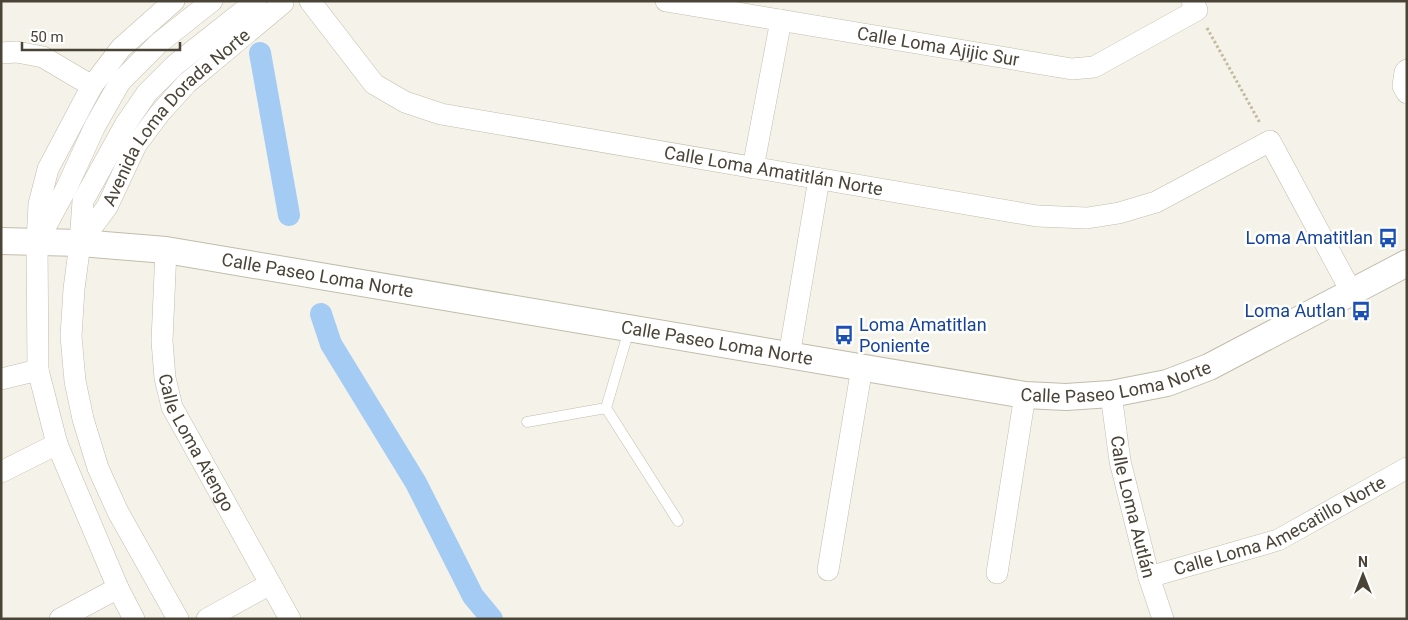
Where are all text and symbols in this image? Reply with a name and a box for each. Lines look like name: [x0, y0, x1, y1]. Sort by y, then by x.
scale bar: [22, 20, 180, 52]
street label: Calle Loma Ajijic Sur: [856, 22, 1021, 70]
street label: Avenida Loma Dorada Norte: [98, 24, 254, 209]
text: 50 m: [30, 28, 64, 46]
street label: Calle Loma Amatitlán Norte: [663, 141, 885, 199]
place label: Loma Amatitlan: [1245, 227, 1373, 248]
bus stop icon: Loma Amatitlan: [1377, 227, 1399, 249]
street label: Calle Paseo Loma Norte: [220, 249, 415, 302]
place label: Loma Autlan: [1244, 300, 1346, 321]
bus stop icon: Loma Autlan: [1350, 300, 1372, 322]
place label: Loma Amatitlan Poniente: [859, 314, 987, 356]
street label: Calle Paseo Loma Norte: [620, 316, 814, 369]
bus stop icon: Loma Amatitlan Poniente: [833, 324, 855, 346]
street label: Calle Paseo Loma Norte: [1020, 356, 1214, 407]
street label: Calle Loma Atengo: [154, 371, 239, 515]
street label: Calle Loma Autlán: [1107, 434, 1160, 580]
street label: Calle Loma Amecatillo Norte: [1169, 469, 1389, 579]
north arrow: [1338, 550, 1388, 600]

